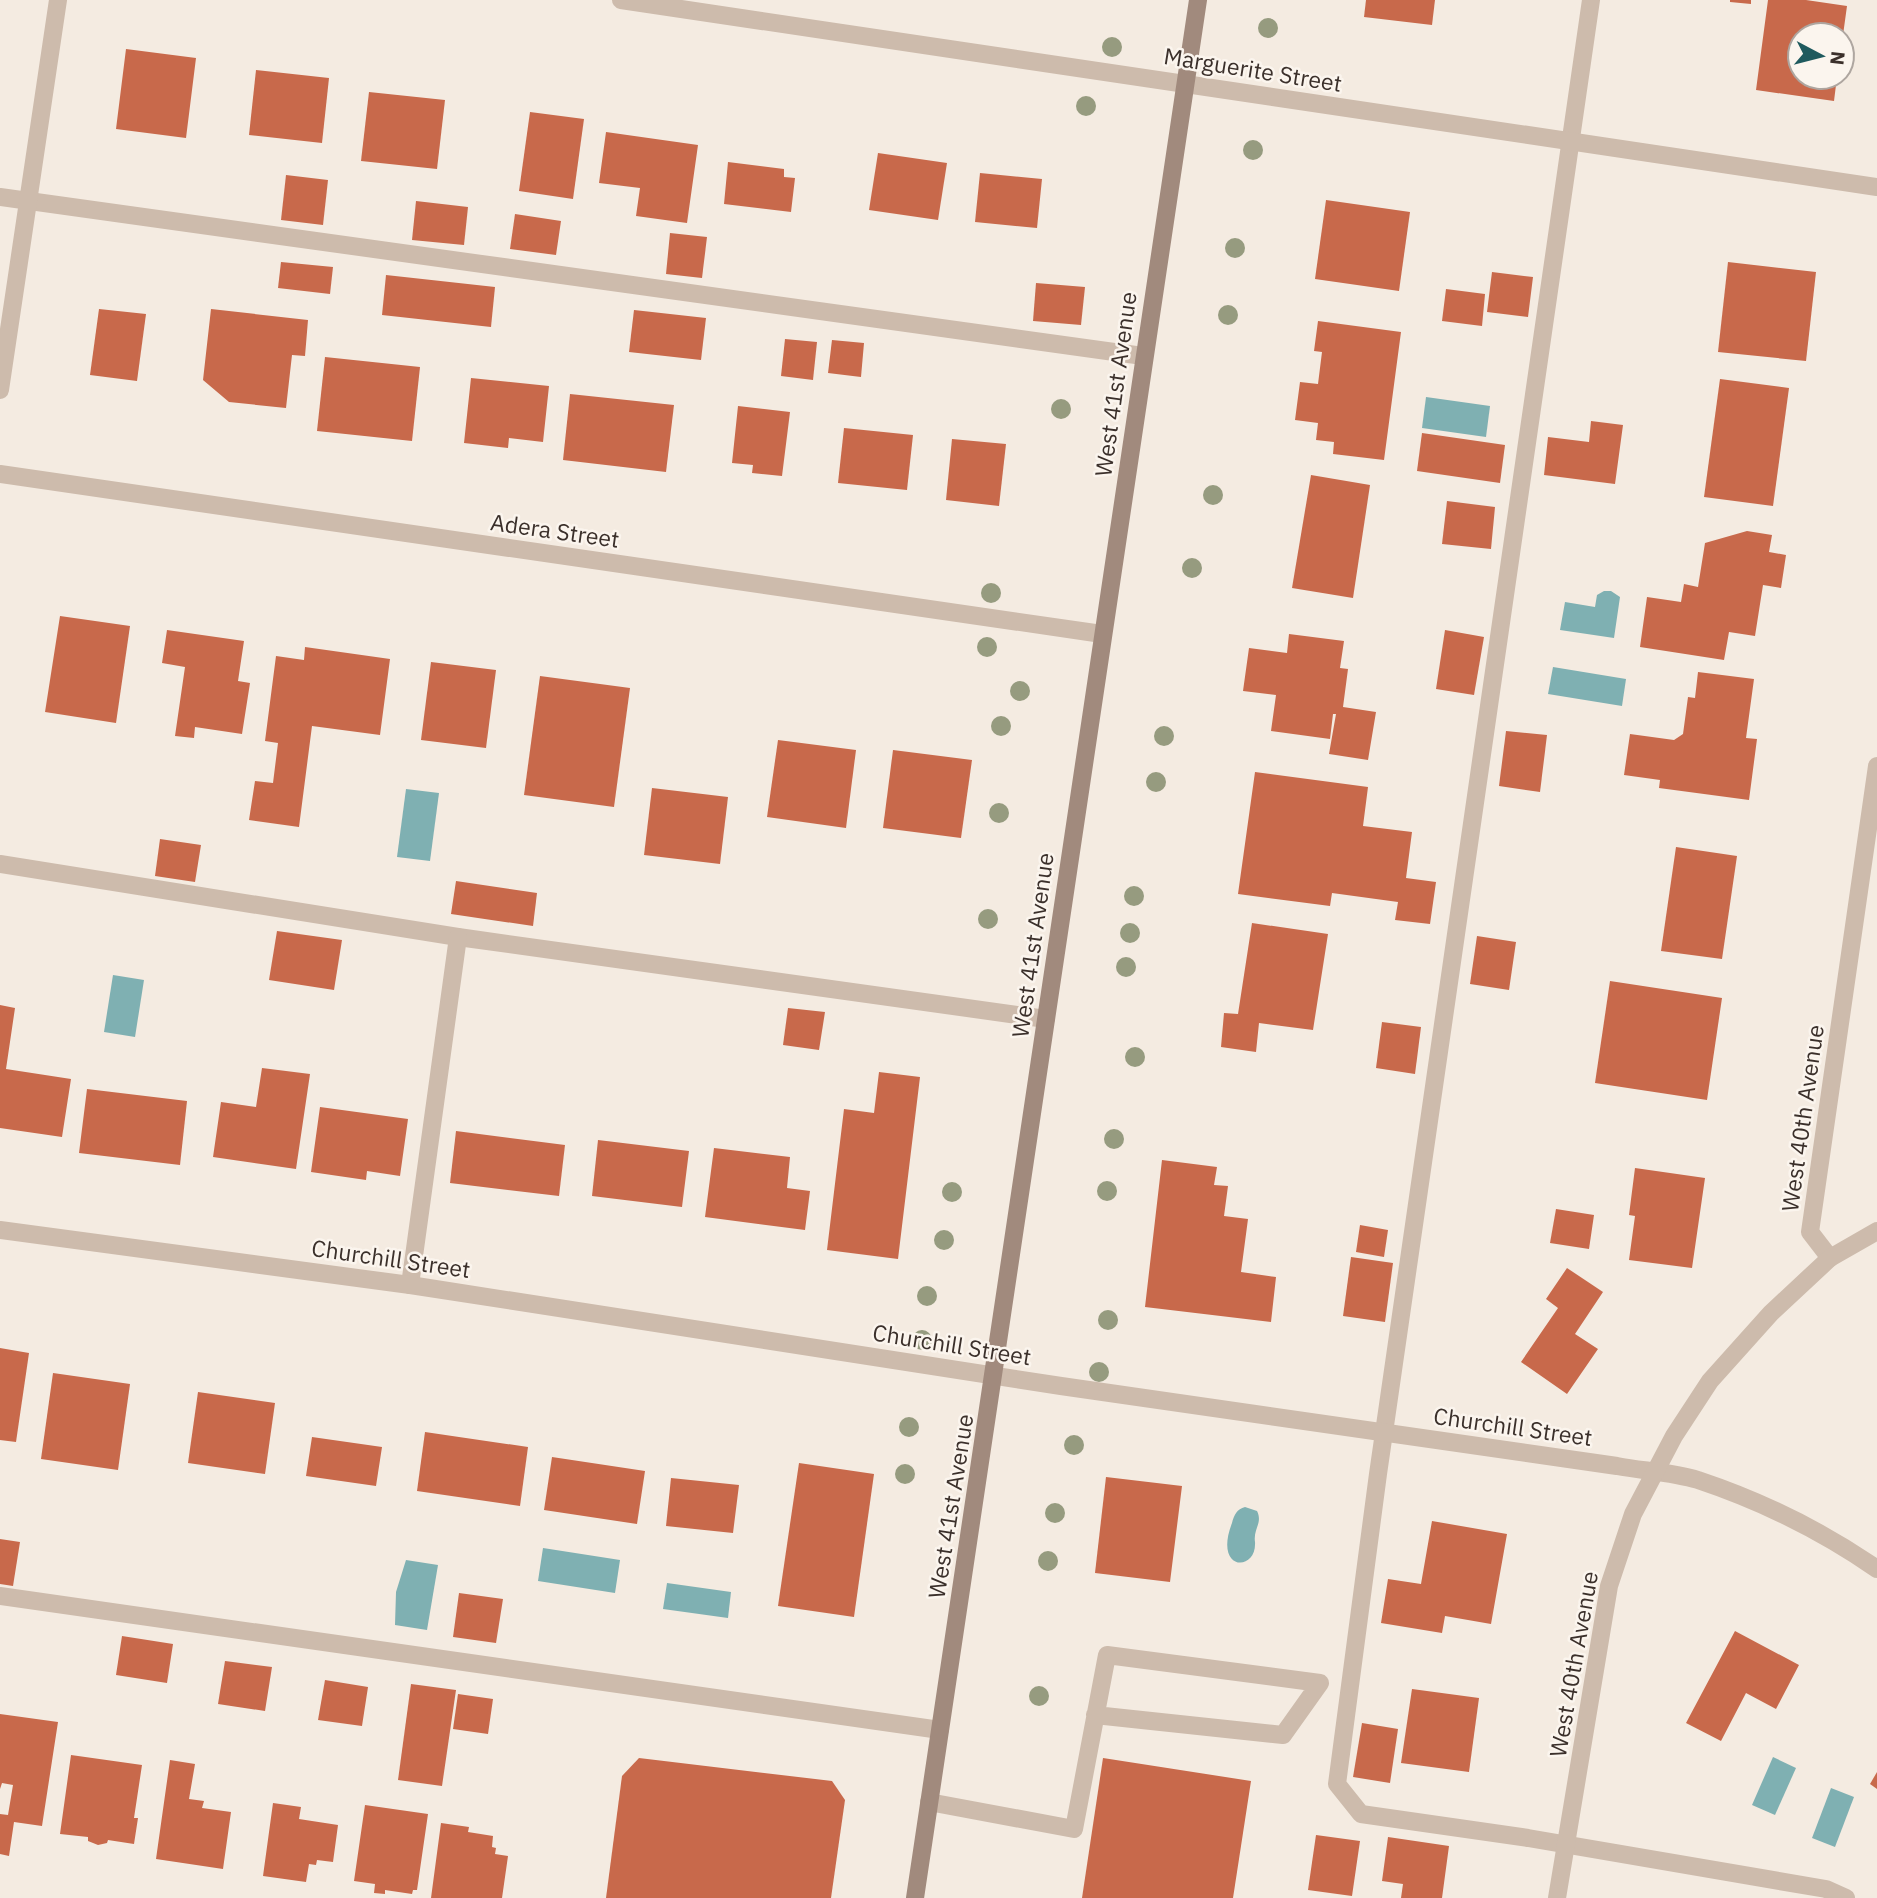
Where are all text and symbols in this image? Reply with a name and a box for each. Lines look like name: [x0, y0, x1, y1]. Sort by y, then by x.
north arrow: [1786, 21, 1856, 91]
street label: Marguerite Street: [1162, 40, 1344, 98]
text: N: [1825, 50, 1851, 66]
street label: West 41st Avenue: [1087, 290, 1143, 478]
street label: Adera Street: [489, 506, 621, 554]
street label: West 41st Avenue: [1004, 851, 1060, 1039]
street label: West 40th Avenue: [1774, 1023, 1830, 1213]
street label: Churchill Street: [310, 1232, 472, 1284]
street label: Churchill Street: [871, 1317, 1033, 1371]
street label: Churchill Street: [1432, 1400, 1594, 1452]
street label: West 41st Avenue: [921, 1412, 979, 1600]
street label: West 40th Avenue: [1542, 1569, 1604, 1759]

